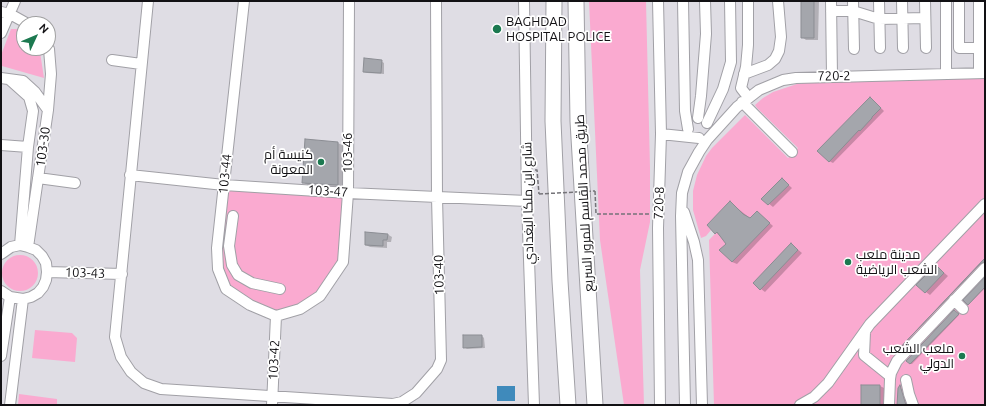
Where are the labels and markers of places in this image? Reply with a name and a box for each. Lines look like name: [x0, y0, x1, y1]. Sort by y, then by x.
place label: BAGHDAD HOSPITAL POLICE: [506, 14, 611, 45]
marker: BAGHDAD HOSPITAL POLICE: [491, 23, 503, 35]
place label: كنيسة أم المعونة: [264, 147, 313, 178]
marker: كنيسة أم المعونة: [316, 157, 326, 167]
place label: مدينة ملعب الشعب الرياضية: [856, 247, 937, 278]
marker: مدينة ملعب الشعب الرياضية: [843, 257, 853, 267]
place label: ملعب الشعب الدولي: [883, 341, 954, 372]
marker: ملعب الشعب الدولي: [957, 351, 967, 361]

